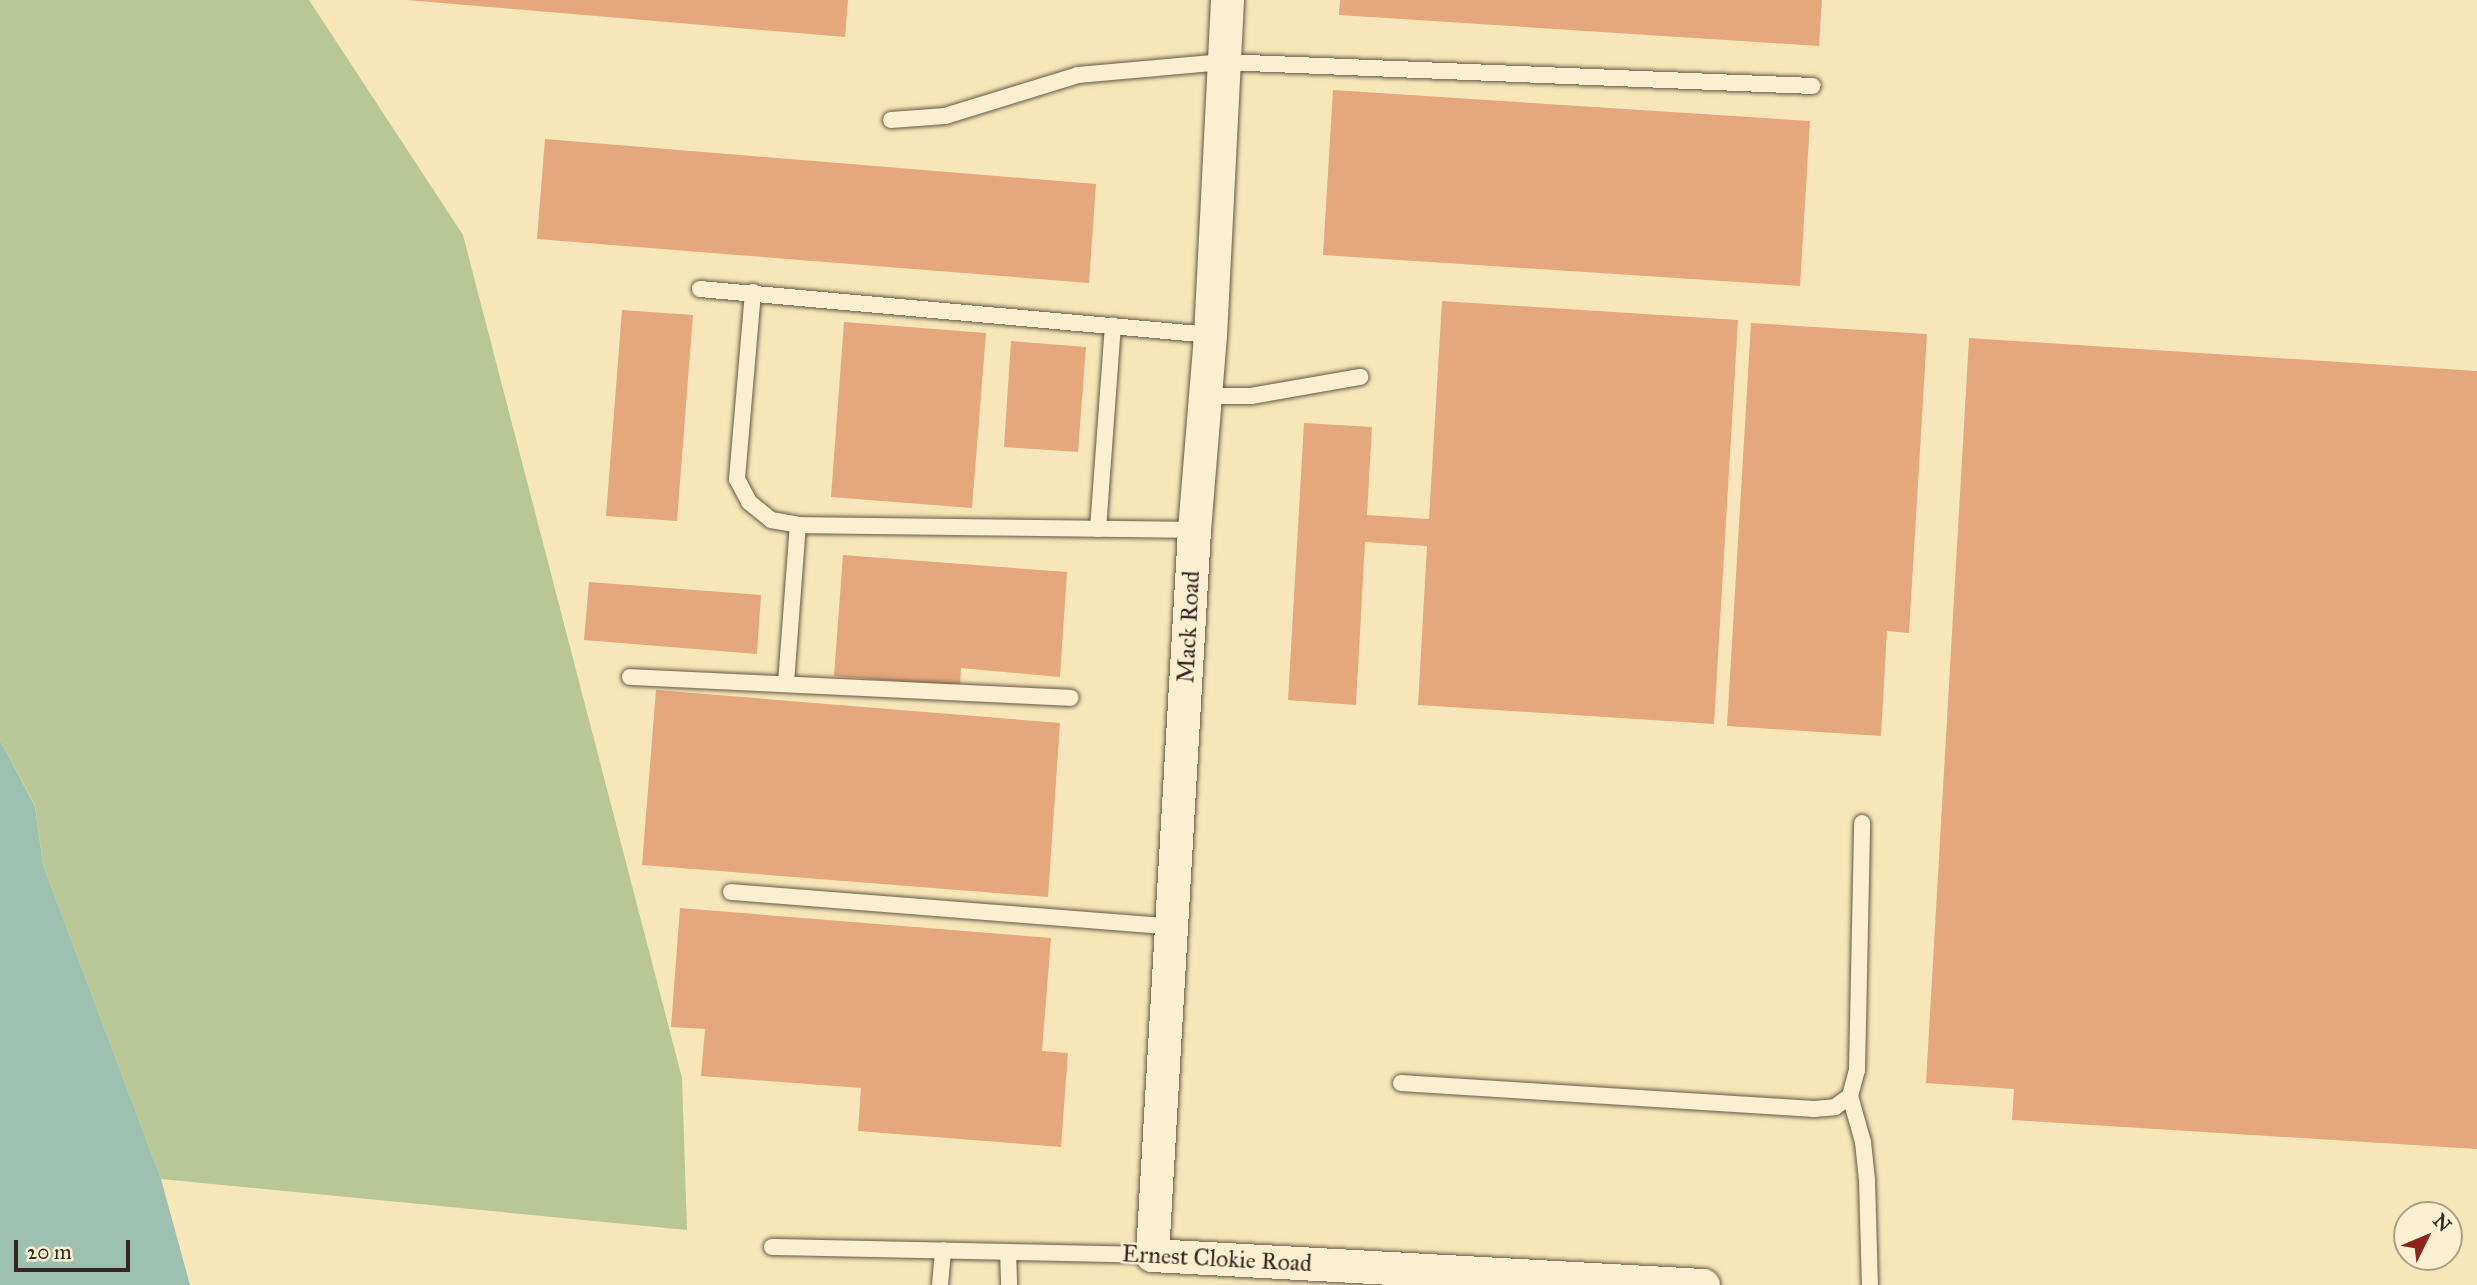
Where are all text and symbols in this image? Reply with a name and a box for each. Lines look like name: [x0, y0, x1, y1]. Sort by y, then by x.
street label: Mack Road: [1172, 570, 1206, 684]
north arrow: [2393, 1201, 2463, 1271]
text: N: [2428, 1209, 2456, 1236]
scale bar: [18, 1226, 133, 1270]
text: 20 m: [27, 1239, 72, 1265]
street label: Ernest Clokie Road: [1121, 1240, 1313, 1278]

